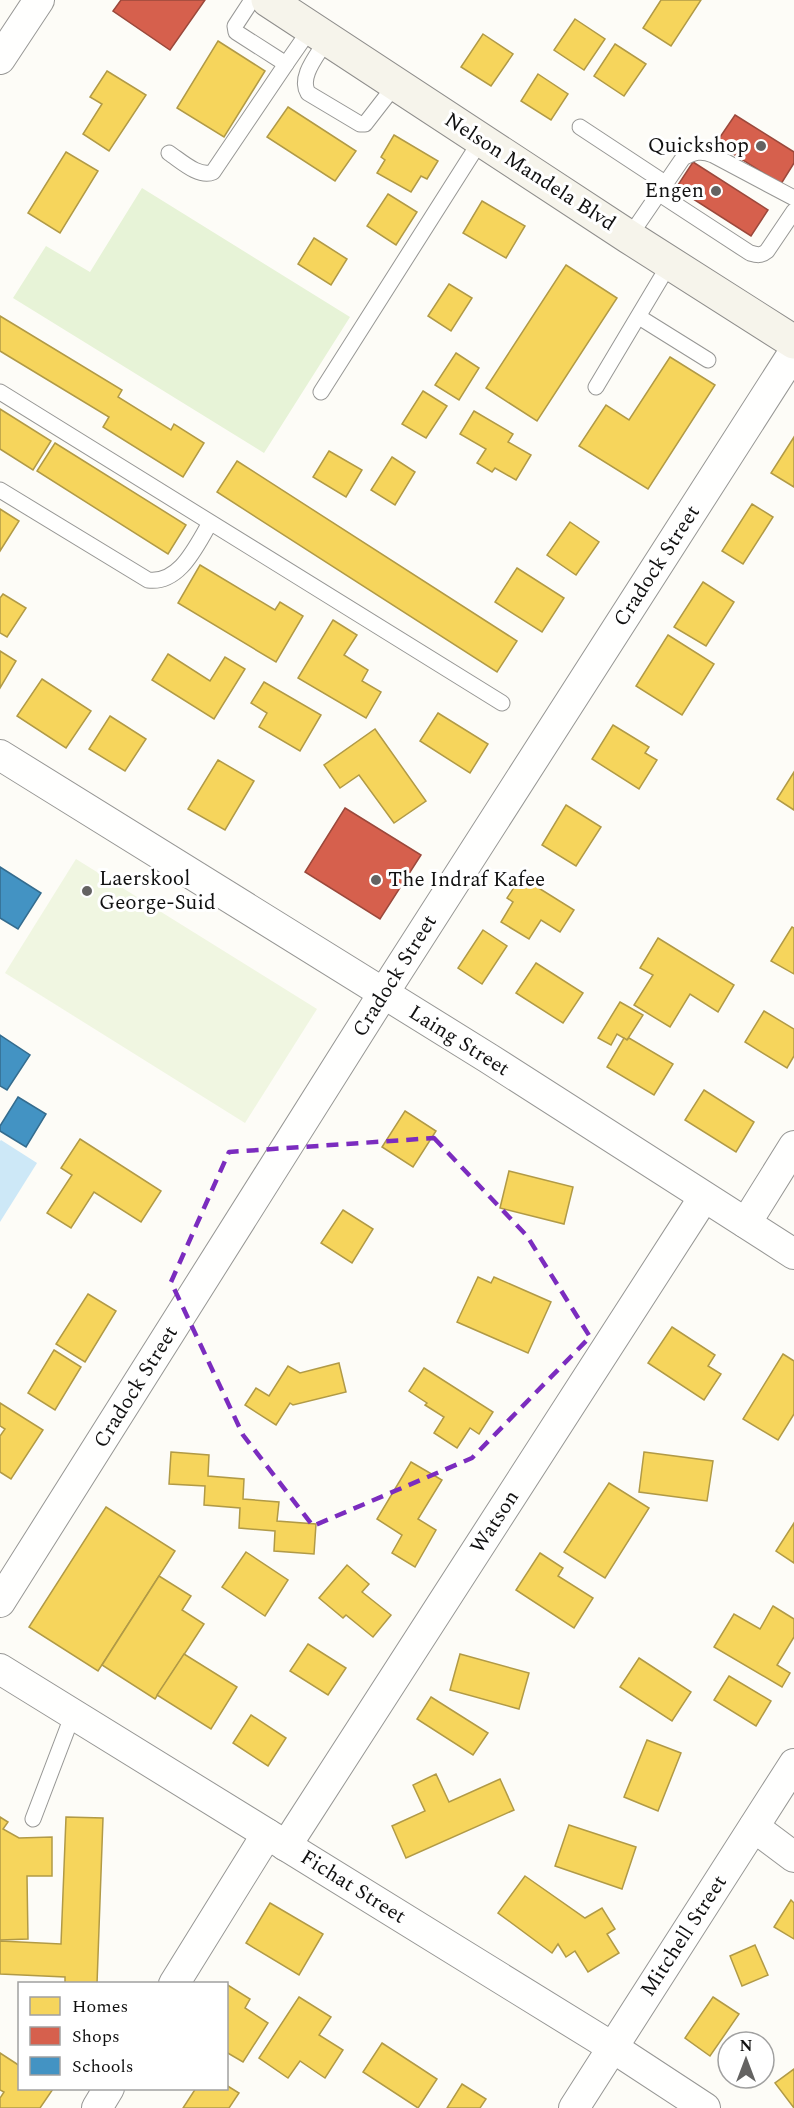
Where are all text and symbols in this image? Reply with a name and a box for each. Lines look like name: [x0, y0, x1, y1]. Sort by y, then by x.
street label: Nelson Mandela Blvd: [438, 104, 622, 240]
place label: Quickshop: [648, 130, 749, 162]
marker: Quickshop: [754, 139, 768, 153]
place label: Engen: [645, 175, 704, 207]
marker: Engen: [709, 184, 723, 198]
street label: Cradock Street: [606, 499, 708, 633]
place label: Laerskool George-Suid: [99, 863, 216, 919]
place label: The Indraf Kafee: [388, 864, 545, 896]
marker: The Indraf Kafee: [369, 873, 383, 887]
marker: Laerskool George-Suid: [80, 884, 94, 898]
street label: Cradock Street: [344, 908, 446, 1044]
street label: Laing Street: [402, 997, 516, 1085]
street label: Cradock Street: [85, 1319, 187, 1455]
street label: Watson: [462, 1484, 528, 1560]
street label: Fichat Street: [294, 1842, 412, 1932]
street label: Mitchell Street: [633, 1869, 735, 2003]
legend: [18, 1982, 228, 2090]
text: Homes: [72, 1993, 128, 2020]
text: Shops: [72, 2023, 120, 2050]
north arrow: [716, 2030, 776, 2090]
text: N: [739, 2034, 753, 2058]
text: Schools: [72, 2053, 134, 2080]

